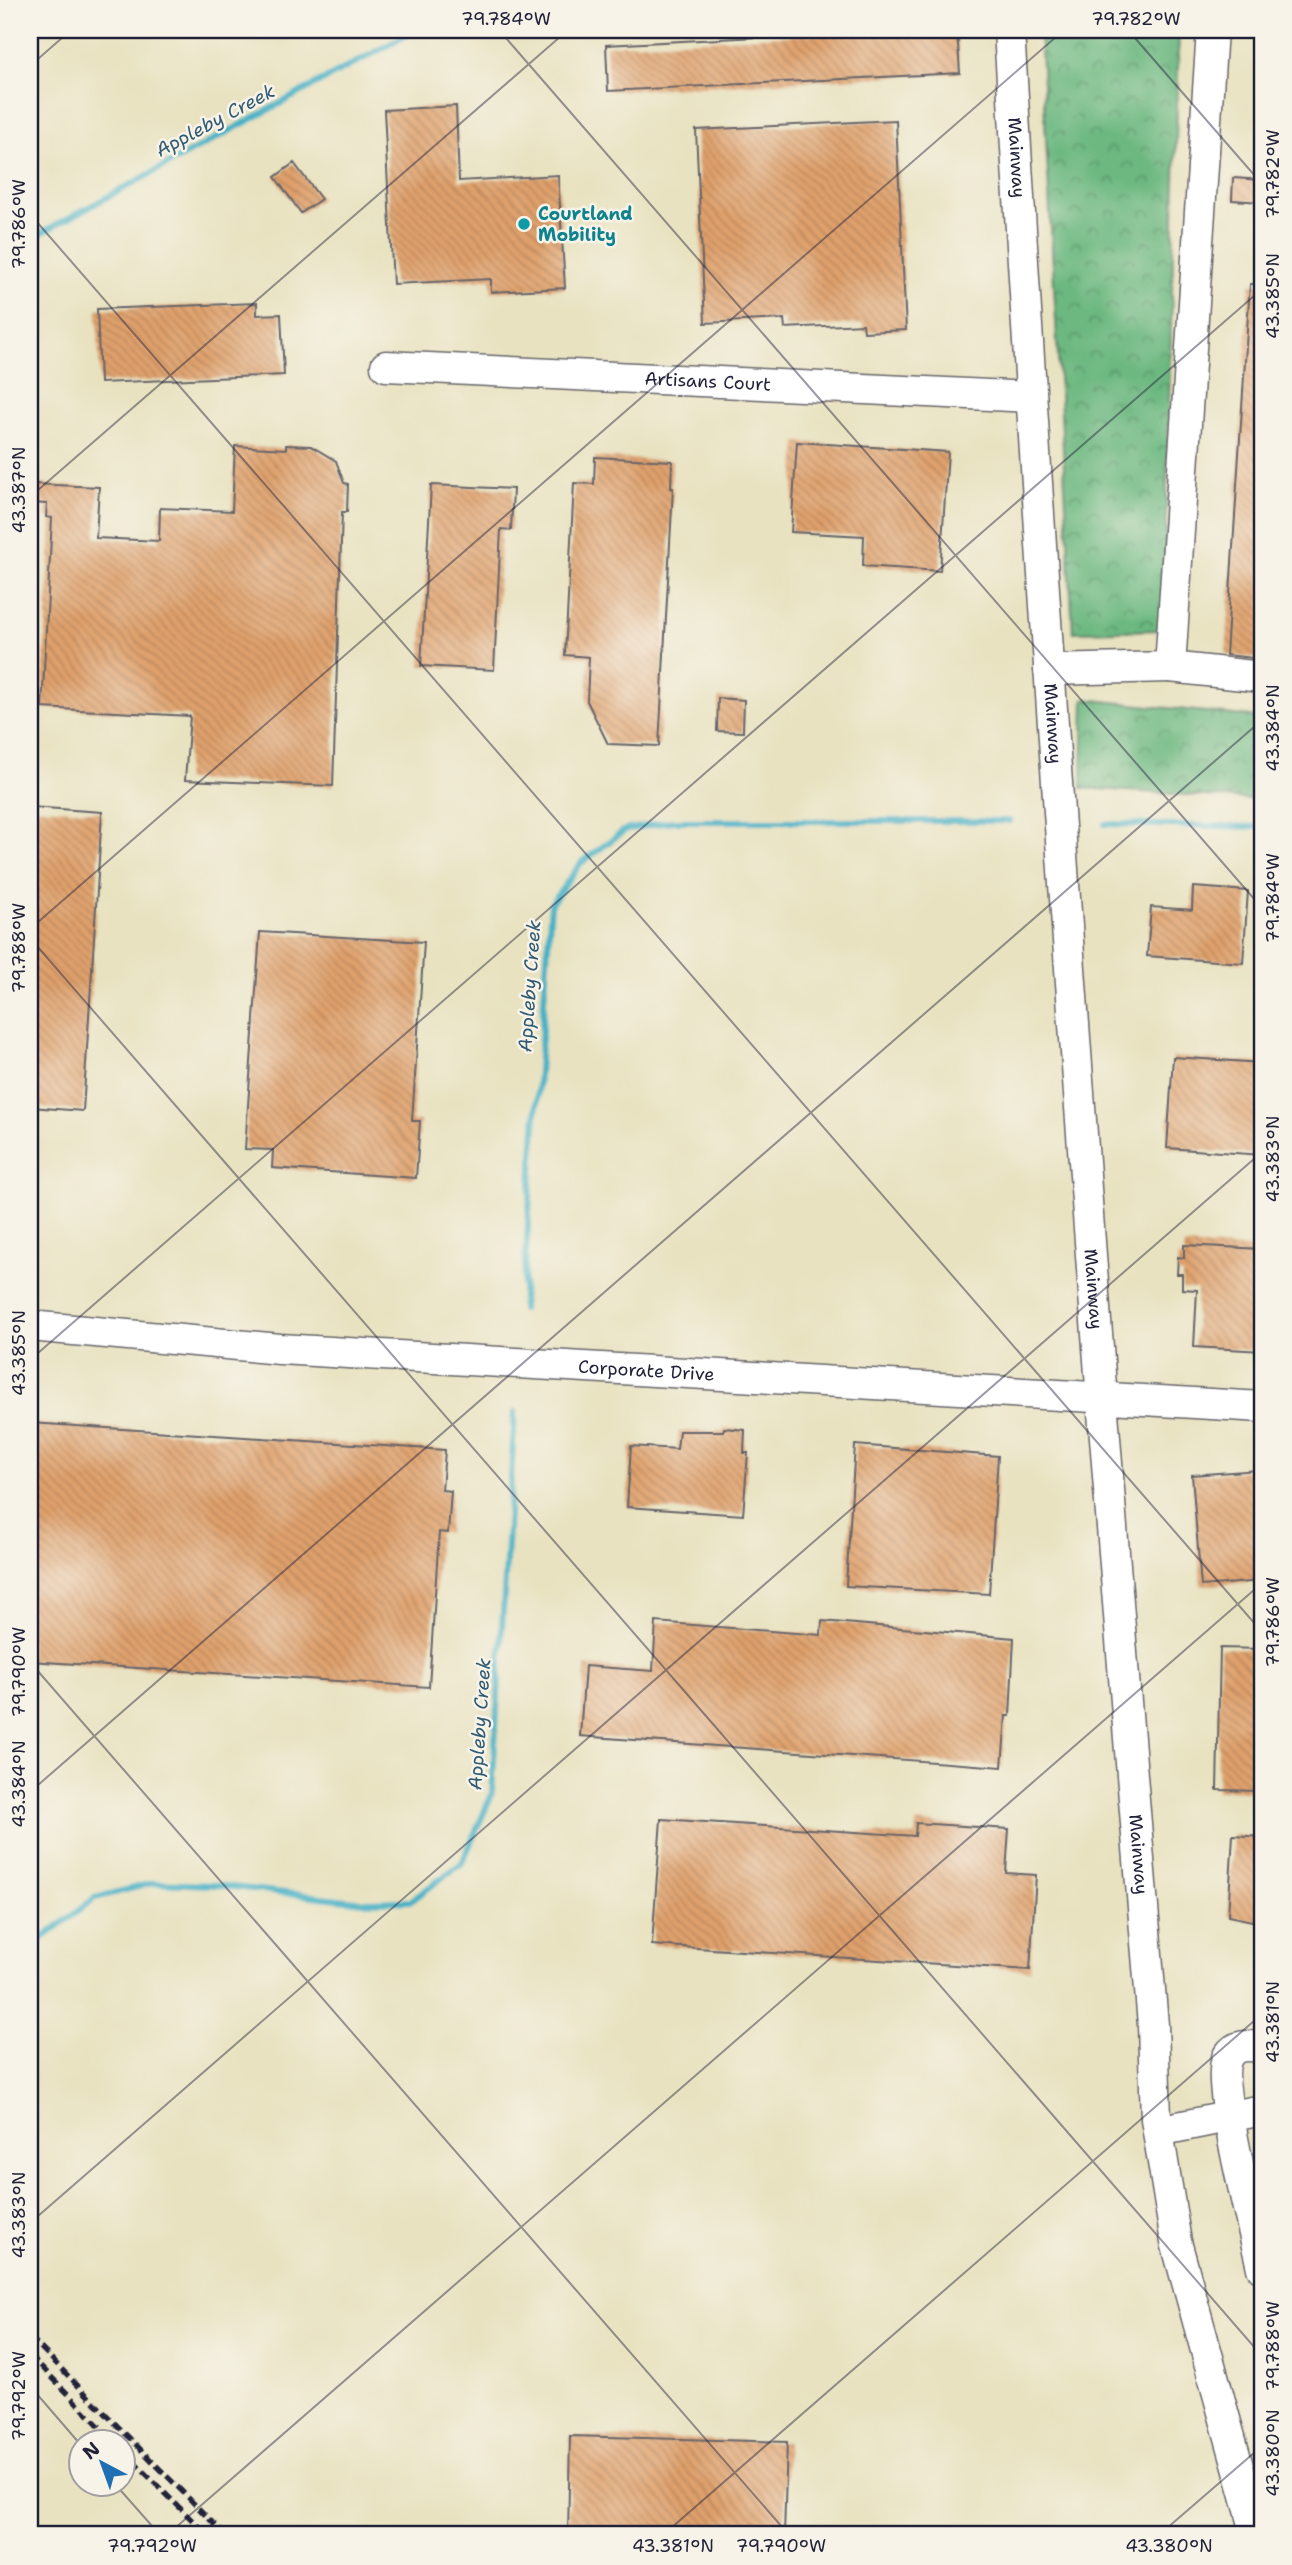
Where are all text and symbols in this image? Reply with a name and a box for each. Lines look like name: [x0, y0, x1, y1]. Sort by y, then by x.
text: 79.784°W: [461, 7, 551, 31]
text: 79.782°W: [1091, 7, 1181, 31]
water label: Appleby Creek: [151, 78, 280, 162]
street label: Mainway: [1002, 117, 1031, 199]
text: 79.782°W: [1261, 129, 1285, 219]
text: 79.786°W: [7, 179, 31, 269]
place label: Courtland Mobility: [538, 202, 633, 247]
marker: Courtland Mobility: [516, 216, 532, 232]
text: 43.385°N: [1261, 253, 1285, 339]
street label: Artisans Court: [644, 366, 772, 397]
text: 43.387°N: [7, 447, 31, 533]
street label: Mainway: [1038, 683, 1068, 765]
text: 43.384°N: [1261, 684, 1285, 772]
text: 79.784°W: [1261, 853, 1285, 943]
text: 79.788°W: [7, 903, 31, 993]
water label: Appleby Creek: [512, 919, 547, 1053]
text: 43.383°N: [1261, 1116, 1285, 1203]
street label: Mainway: [1079, 1248, 1109, 1330]
text: 43.385°N: [7, 1310, 31, 1396]
street label: Corporate Drive: [577, 1355, 715, 1387]
text: 79.786°W: [1261, 1577, 1285, 1667]
text: 79.790°W: [7, 1627, 31, 1717]
water label: Appleby Creek: [462, 1657, 497, 1791]
text: 43.384°N: [7, 1740, 31, 1828]
street label: Mainway: [1123, 1813, 1154, 1896]
text: 43.381°N: [1261, 1981, 1285, 2063]
text: 43.383°N: [7, 2172, 31, 2259]
text: 79.788°W: [1261, 2301, 1285, 2391]
text: 79.792°W: [7, 2351, 31, 2441]
text: 43.380°N: [1261, 2409, 1285, 2497]
north arrow: [66, 2428, 136, 2498]
text: N: [77, 2436, 105, 2465]
text: 79.792°W: [107, 2534, 197, 2558]
text: 43.381°N: [632, 2534, 714, 2558]
text: 79.790°W: [736, 2534, 826, 2558]
text: 43.380°N: [1125, 2534, 1213, 2558]

